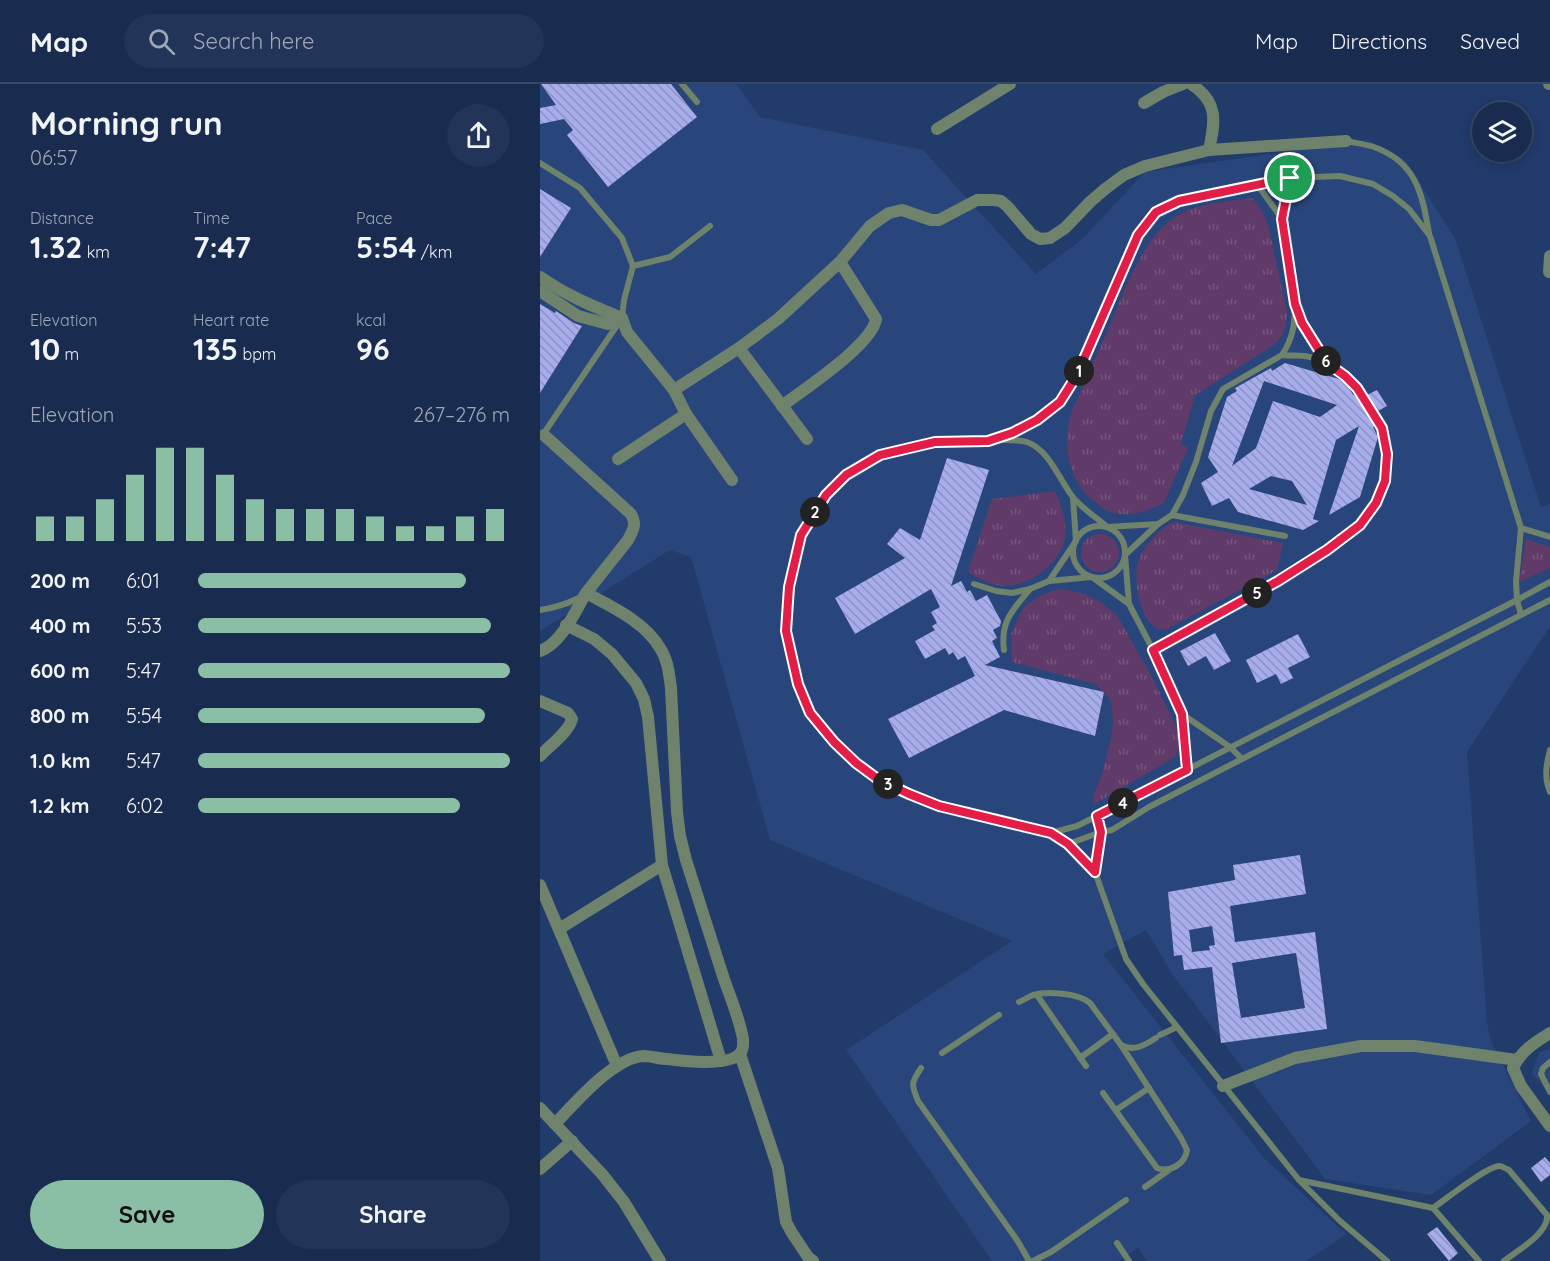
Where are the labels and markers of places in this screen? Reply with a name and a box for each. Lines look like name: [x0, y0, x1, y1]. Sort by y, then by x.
pin: [1264, 152, 1315, 203]
pin: 6: [1311, 346, 1341, 376]
pin: 1: [1064, 356, 1094, 386]
pin: 2: [800, 497, 830, 527]
pin: 5: [1242, 578, 1272, 608]
pin: 3: [873, 769, 903, 799]
pin: 4: [1108, 788, 1138, 818]

